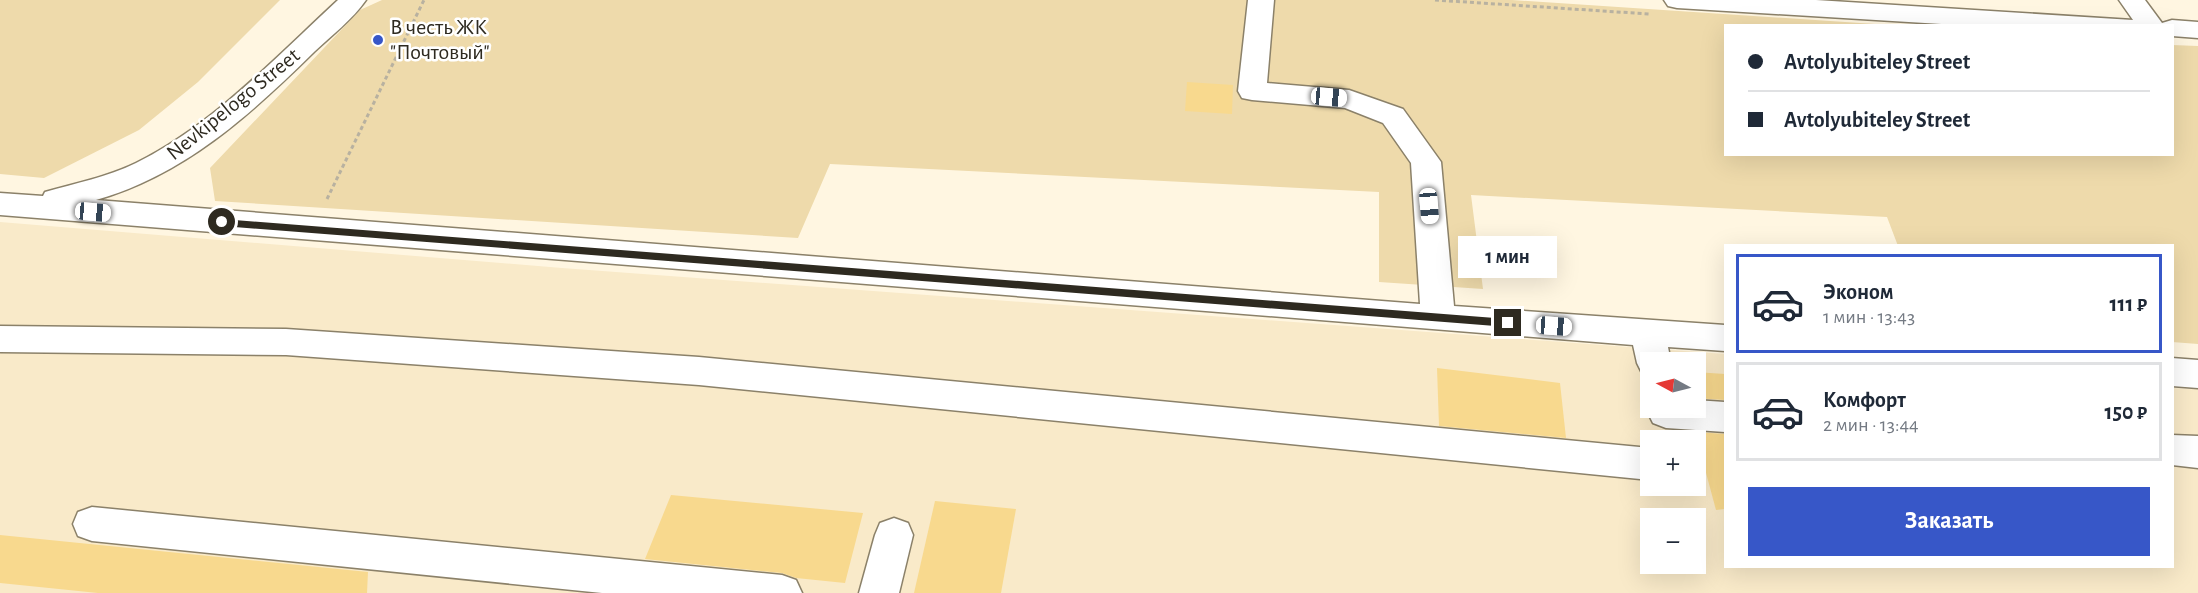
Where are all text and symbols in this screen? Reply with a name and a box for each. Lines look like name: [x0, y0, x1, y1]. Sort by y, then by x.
place label: В честь ЖК "Почтовый": [390, 16, 490, 63]
marker: В честь ЖК "Почтовый": [371, 33, 385, 47]
street label: Nevkipelogo Street: [162, 44, 304, 164]
text: Avtolyubiteley Street: [1784, 51, 1970, 73]
car: [1310, 86, 1348, 108]
text: Avtolyubiteley Street: [1784, 109, 1970, 131]
car: [1418, 187, 1440, 225]
car: [74, 201, 112, 223]
route start: [208, 208, 235, 235]
callout: 1 мин: [1458, 236, 1558, 278]
text: 1 мин: [1485, 247, 1530, 267]
icon: car: [1751, 277, 1805, 331]
text: Эконом: [1823, 281, 1894, 303]
text: 111 ₽: [2110, 293, 2147, 315]
text: 1 мин · 13:43: [1823, 307, 1915, 327]
route end: [1494, 309, 1521, 336]
car: [1535, 316, 1573, 336]
north arrow: [1640, 352, 1706, 418]
map controls: [1640, 352, 1706, 574]
icon: car: [1751, 385, 1805, 439]
text: Комфорт: [1823, 389, 1906, 411]
text: 150 ₽: [2104, 401, 2147, 423]
text: 2 мин · 13:44: [1823, 415, 1919, 435]
button: +: [1640, 430, 1706, 496]
button: Заказать: [1748, 487, 2150, 556]
button: −: [1640, 508, 1706, 574]

